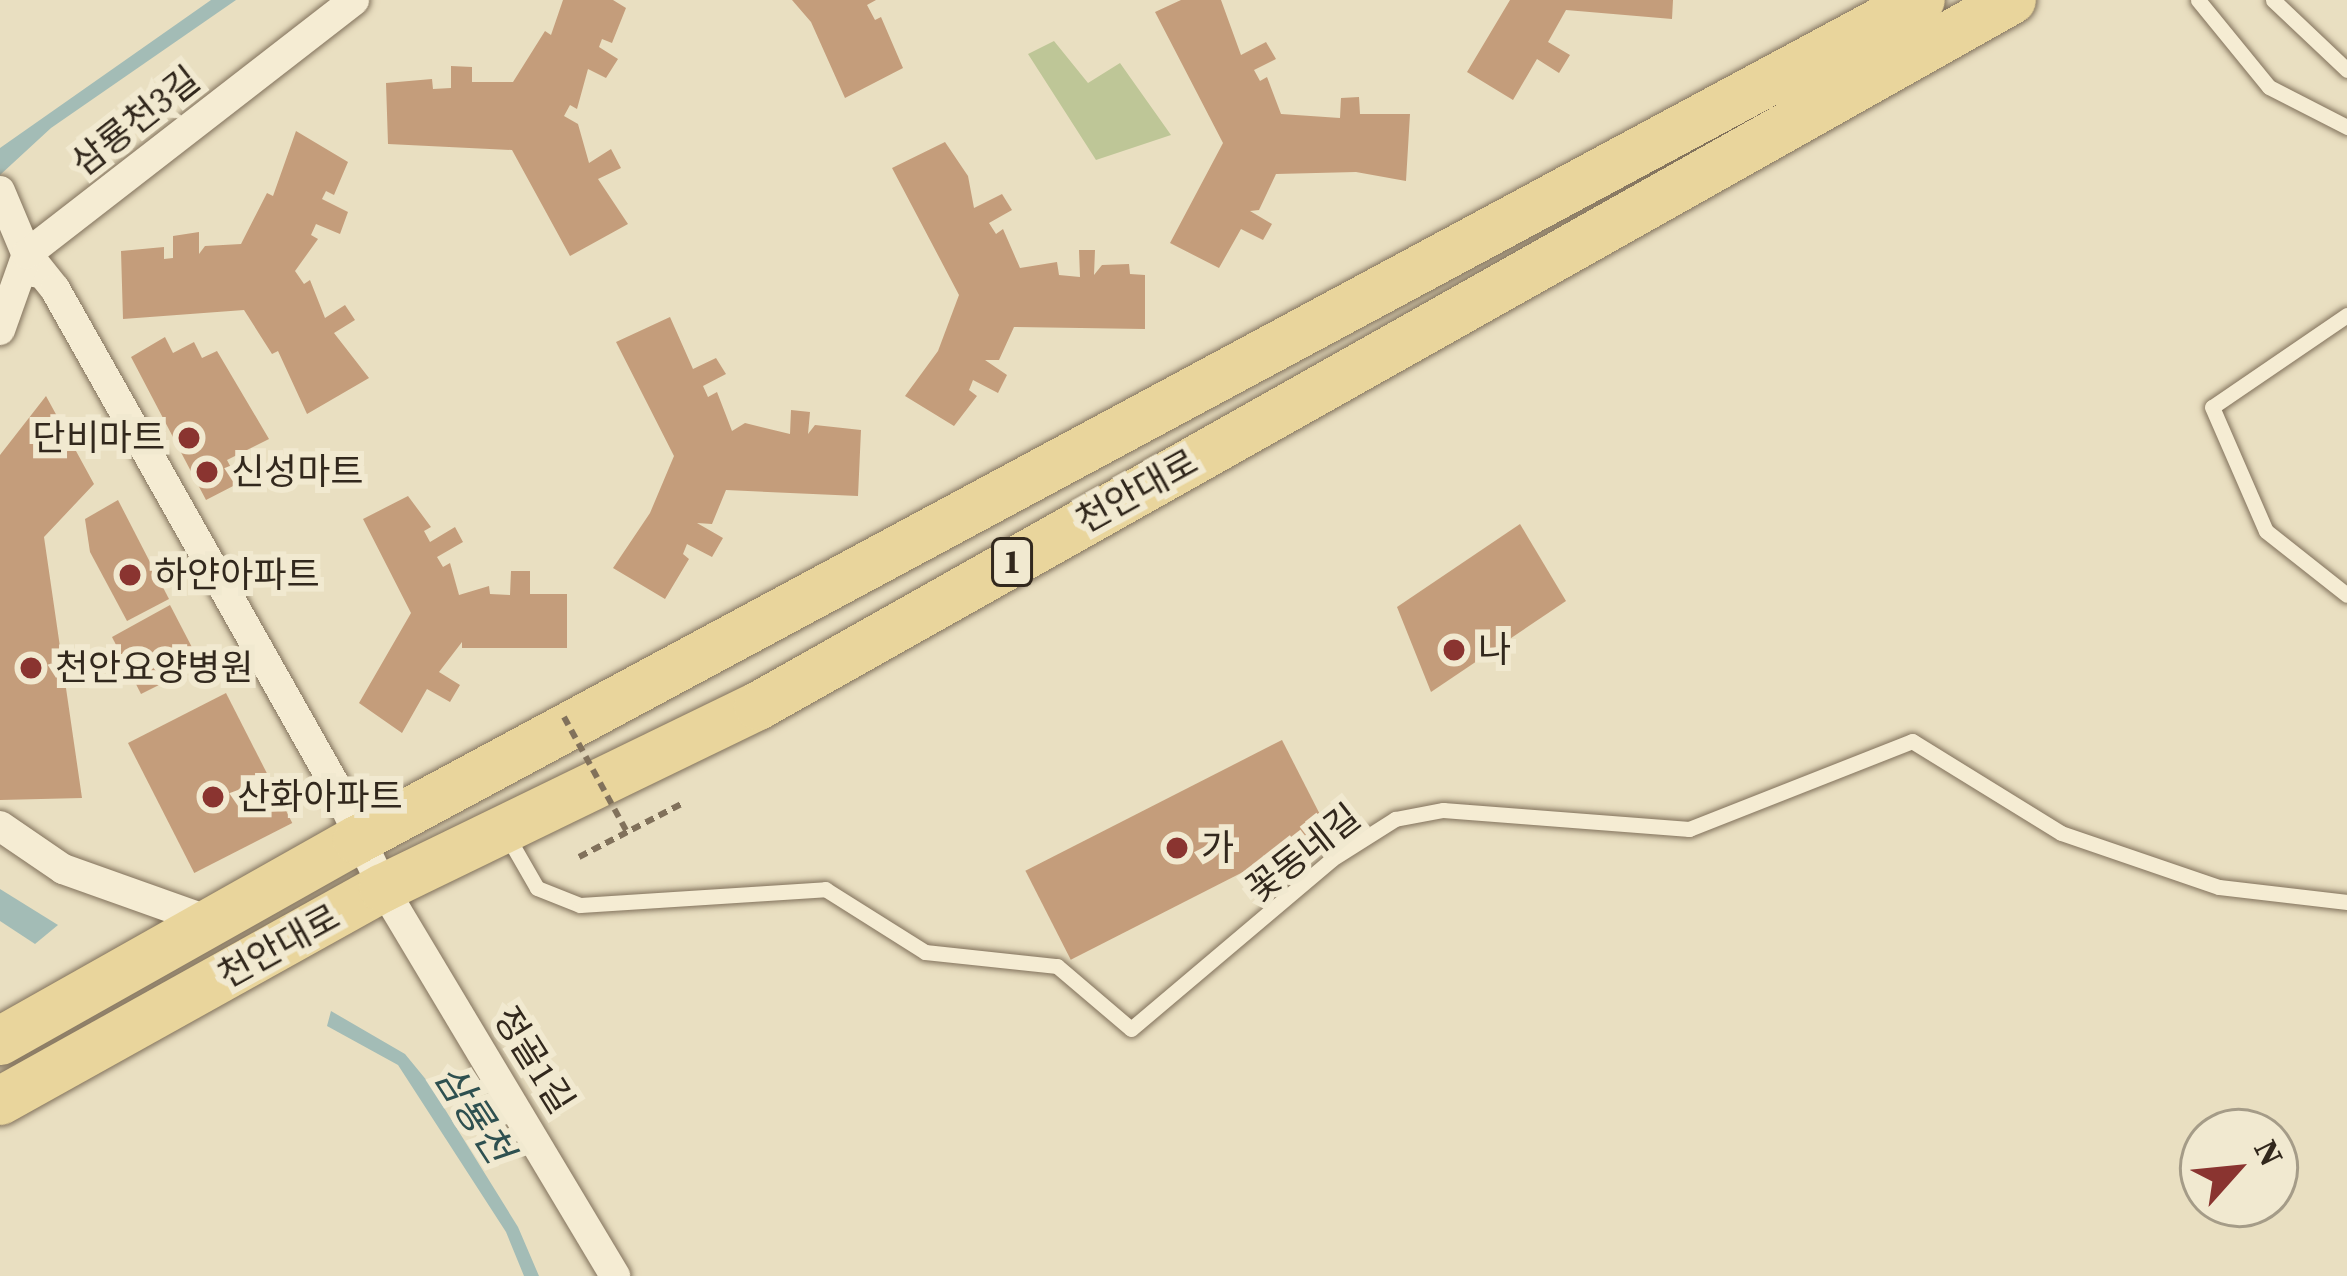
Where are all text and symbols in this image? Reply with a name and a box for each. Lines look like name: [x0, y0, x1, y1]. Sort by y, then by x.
street label: 삼룡천3길: [62, 58, 208, 184]
place label: 단비마트: [33, 416, 165, 460]
marker: 단비마트: [176, 425, 202, 451]
street label: 천안대로: [1069, 440, 1205, 542]
place label: 신성마트: [231, 450, 363, 494]
marker: 신성마트: [194, 459, 220, 485]
road number: 1: [991, 535, 1033, 589]
place label: 하얀아파트: [154, 553, 320, 597]
marker: 하얀아파트: [117, 562, 143, 588]
place label: 나: [1478, 628, 1511, 672]
marker: 나: [1441, 637, 1467, 663]
place label: 천안요양병원: [55, 646, 254, 690]
marker: 천안요양병원: [18, 655, 44, 681]
place label: 산화아파트: [237, 775, 403, 819]
marker: 산화아파트: [200, 784, 226, 810]
street label: 꽃동네길: [1238, 795, 1368, 911]
place label: 가: [1201, 826, 1234, 870]
marker: 가: [1164, 835, 1190, 861]
street label: 천안대로: [211, 895, 347, 997]
street label: 정골1길: [485, 999, 583, 1121]
water label: 삼룡천: [424, 1056, 522, 1172]
north arrow: [2179, 1108, 2299, 1228]
text: N: [2243, 1132, 2294, 1174]

